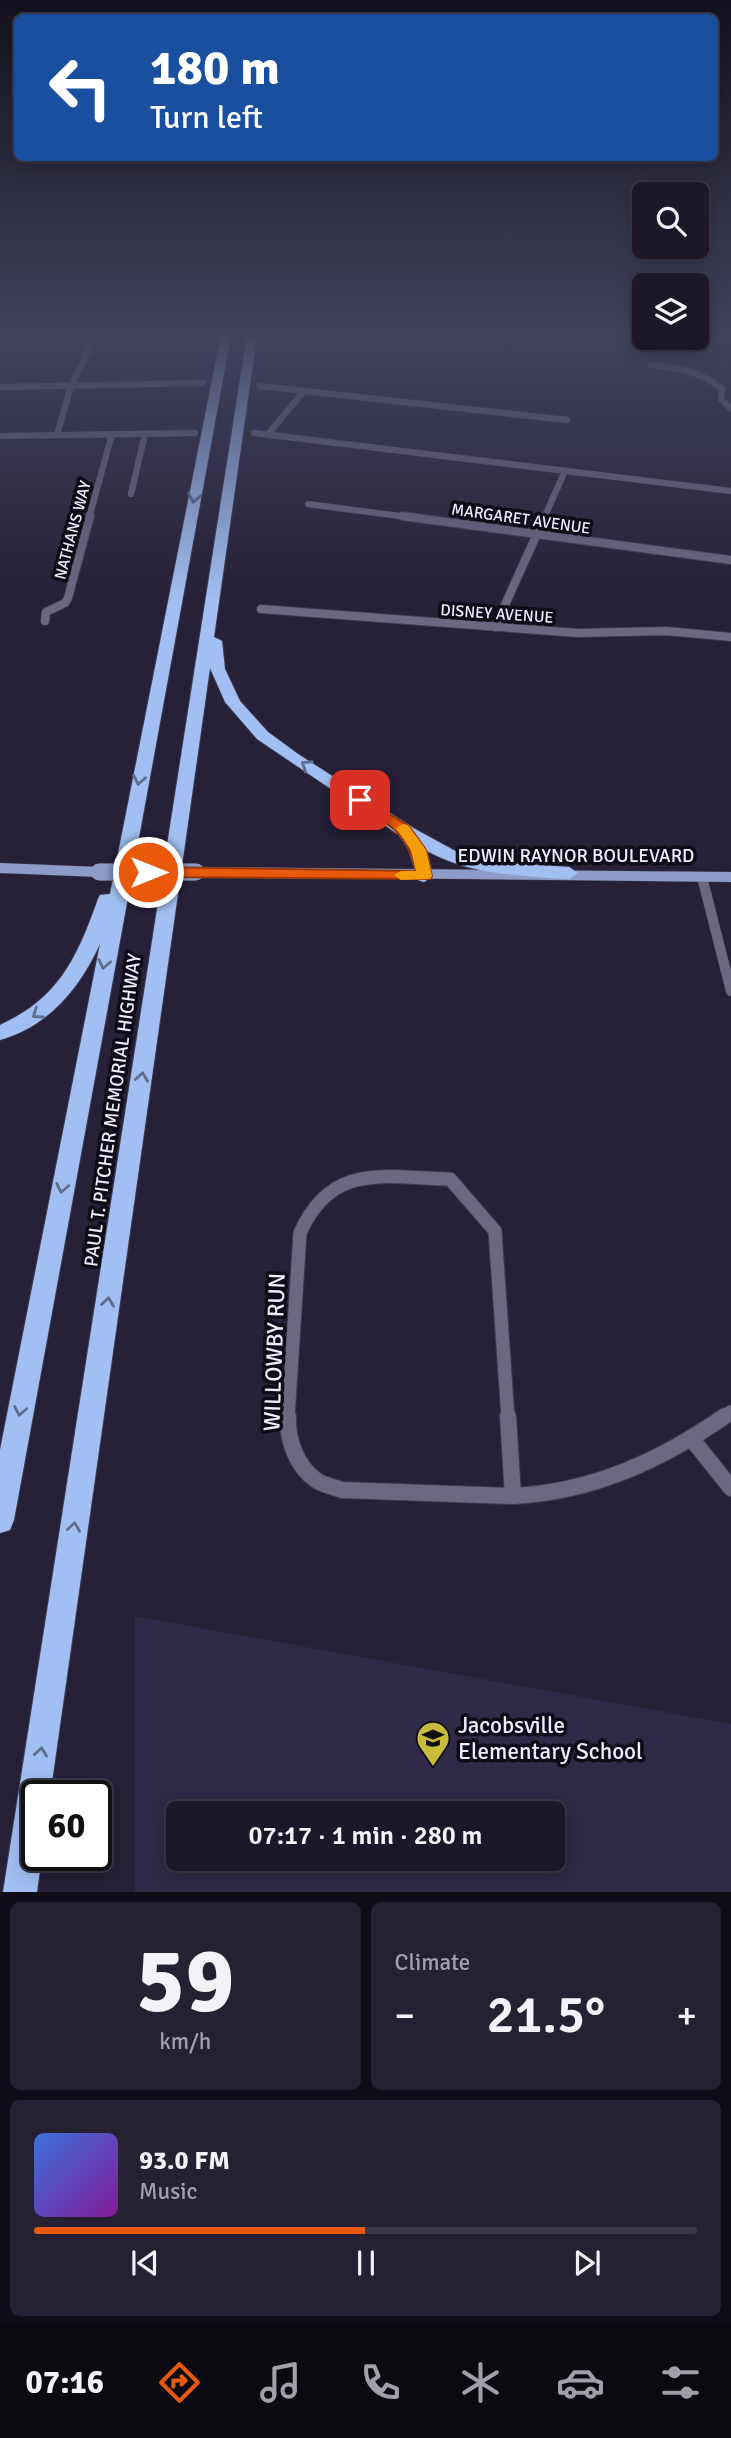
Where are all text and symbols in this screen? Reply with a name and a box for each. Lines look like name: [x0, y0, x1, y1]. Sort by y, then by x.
text: 180 m: [150, 38, 280, 98]
icon: left: [35, 42, 126, 133]
text: Turn left: [150, 98, 263, 137]
map controls: [632, 182, 709, 350]
button: search: [632, 182, 709, 259]
button: layers: [632, 273, 709, 350]
street label: NATHANS WAY: [50, 479, 96, 582]
one-way arrow: [188, 492, 203, 504]
street label: MARGARET AVENUE: [450, 499, 592, 539]
street label: DISNEY AVENUE: [440, 600, 554, 628]
one-way arrow: [301, 761, 314, 773]
pin: [330, 770, 390, 830]
one-way arrow: [132, 774, 147, 786]
icon: arrive: [341, 781, 379, 819]
position arrow: [111, 835, 185, 909]
street label: EDWIN RAYNOR BOULEVARD: [458, 844, 694, 868]
street label: PAUL T. PITCHER MEMORIAL HIGHWAY: [79, 952, 147, 1268]
one-way arrow: [98, 958, 113, 970]
one-way arrow: [32, 1006, 45, 1018]
one-way arrow: [134, 1071, 149, 1083]
one-way arrow: [56, 1182, 71, 1194]
street label: WILLOWBY RUN: [257, 1272, 292, 1432]
one-way arrow: [100, 1296, 115, 1308]
one-way arrow: [14, 1405, 29, 1417]
one-way arrow: [67, 1521, 82, 1533]
place label: Jacobsville Elementary School: [458, 1711, 643, 1766]
school or university icon: Jacobsville Elementary School: [414, 1719, 452, 1768]
one-way arrow: [33, 1746, 48, 1758]
speed limit sign: 60: [21, 1780, 112, 1871]
text: 07:17 · 1 min · 280 m: [249, 1820, 482, 1852]
text: 59: [136, 1925, 234, 2038]
text: Climate: [395, 1948, 470, 1977]
text: 21.5°: [486, 1983, 605, 2047]
text: −: [395, 1992, 415, 2039]
text: +: [676, 1992, 697, 2039]
text: km/h: [159, 2027, 211, 2056]
text: 93.0 FM: [139, 2145, 230, 2177]
text: Music: [139, 2177, 197, 2206]
icon: previous: [126, 2244, 164, 2282]
icon: pause: [347, 2244, 385, 2282]
icon: next: [568, 2244, 606, 2282]
icon: directions: [155, 2358, 204, 2407]
icon: music: [256, 2358, 305, 2407]
icon: phone: [356, 2358, 405, 2407]
icon: climate: [456, 2358, 505, 2407]
icon: car: [556, 2358, 605, 2407]
icon: filters: [656, 2358, 705, 2407]
text: 07:16: [26, 2363, 104, 2402]

